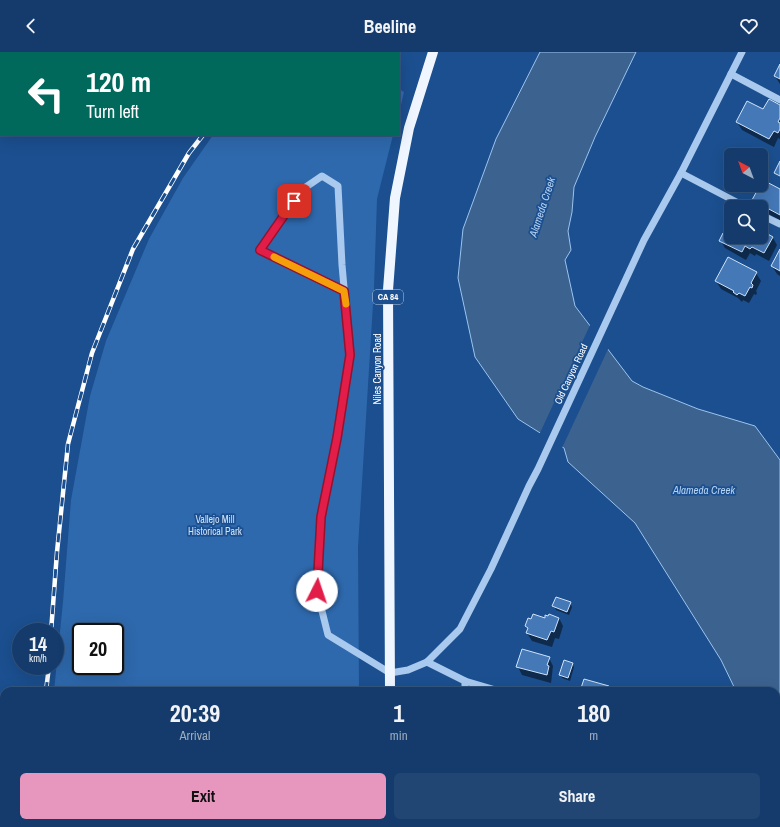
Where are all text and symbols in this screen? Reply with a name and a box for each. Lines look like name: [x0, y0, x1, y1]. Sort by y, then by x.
text: Beeline: [364, 14, 416, 39]
icon: back: [20, 15, 42, 37]
icon: heart: [738, 15, 760, 37]
text: 120 m: [86, 63, 151, 101]
icon: left: [20, 68, 72, 120]
text: Turn left: [86, 99, 139, 124]
north arrow: [724, 148, 768, 192]
map controls: [724, 148, 768, 244]
water label: Alameda Creek: [525, 175, 558, 240]
pin: [277, 184, 311, 218]
icon: arrive: [283, 190, 305, 212]
button: search: [724, 200, 768, 244]
road number: CA 84: [373, 290, 403, 304]
street label: Niles Canyon Road: [371, 333, 384, 405]
street label: Old Canyon Road: [551, 342, 591, 406]
water label: Alameda Creek: [672, 483, 736, 497]
park label: Vallejo Mill Historical Park: [188, 513, 243, 538]
position arrow: [296, 570, 338, 612]
speed limit sign: 20: [72, 623, 124, 675]
text: 14: [29, 630, 47, 657]
text: km/h: [29, 652, 47, 665]
text: 20:39: [170, 697, 220, 729]
text: 1: [393, 697, 404, 729]
text: 180: [577, 697, 610, 729]
text: Arrival: [180, 727, 210, 744]
text: min: [390, 727, 408, 744]
text: m: [589, 727, 598, 744]
button: Exit: [20, 773, 386, 819]
button: Share: [394, 773, 760, 819]

